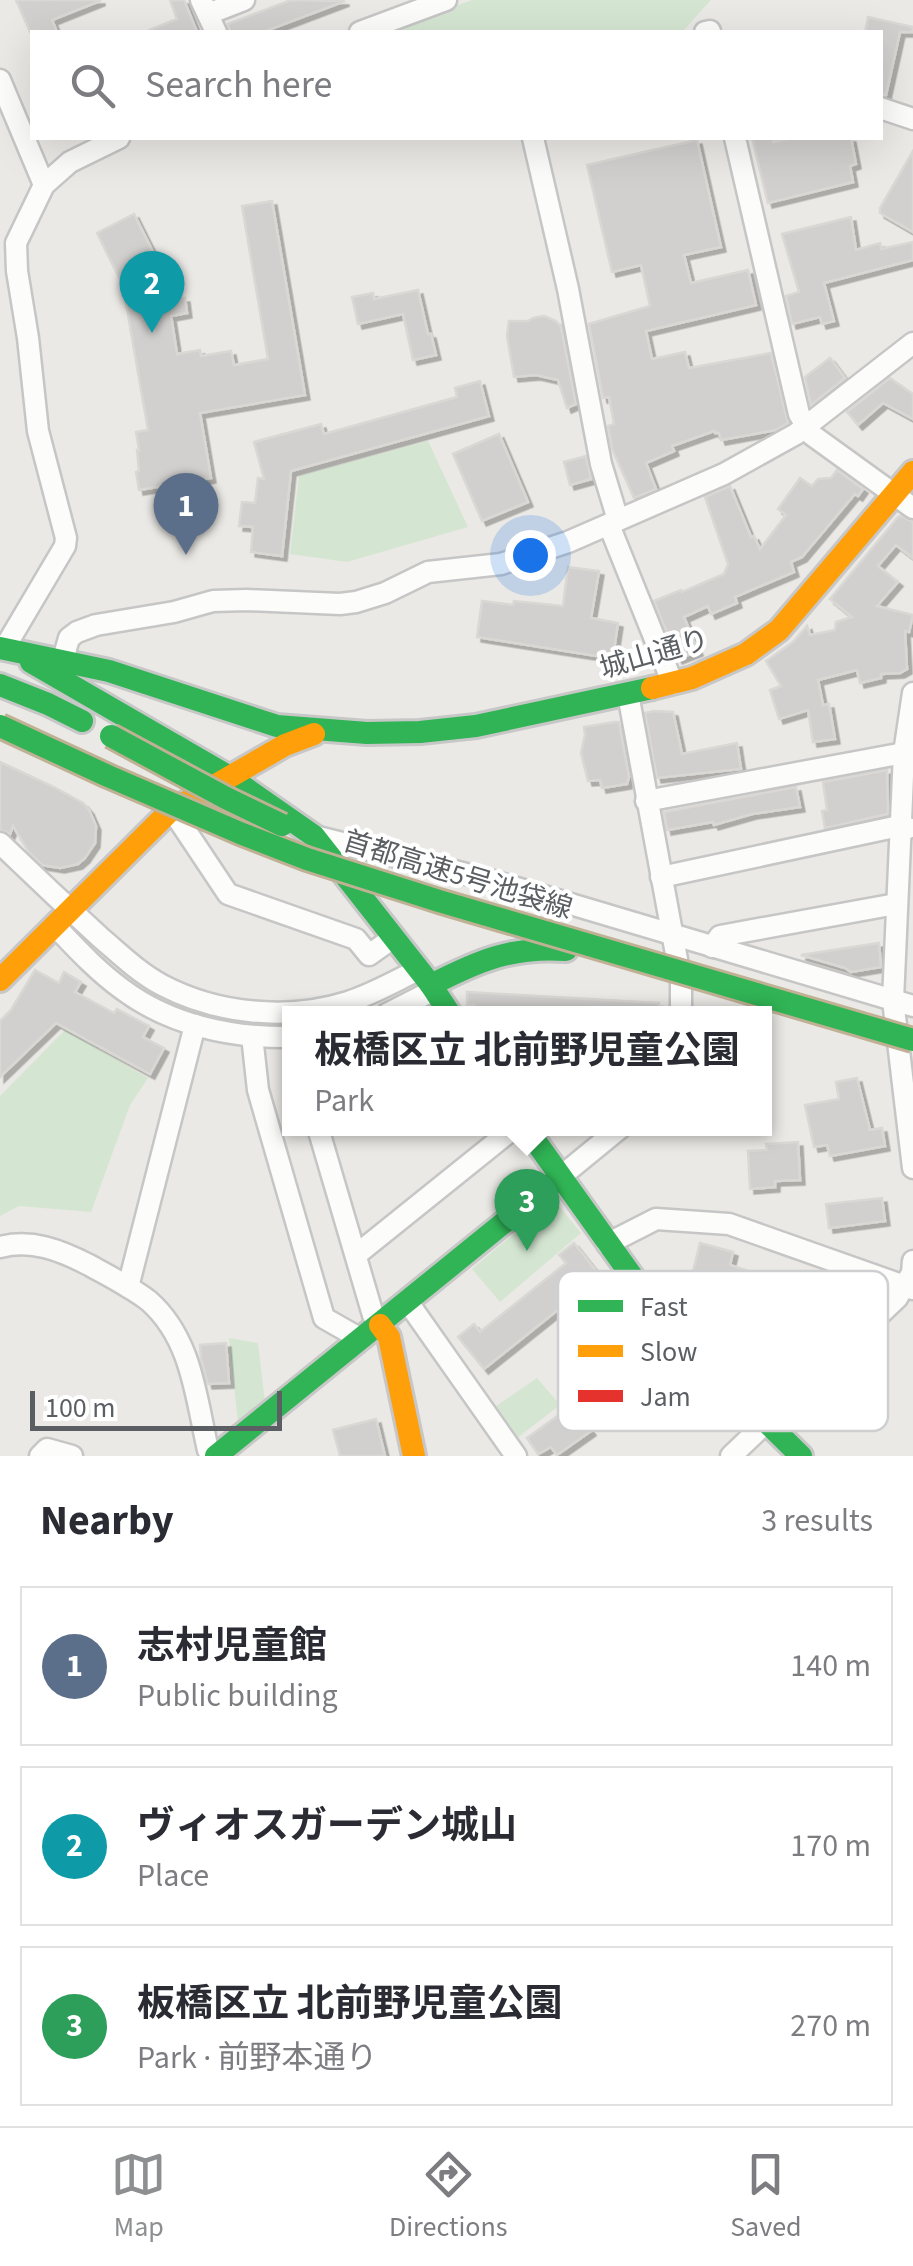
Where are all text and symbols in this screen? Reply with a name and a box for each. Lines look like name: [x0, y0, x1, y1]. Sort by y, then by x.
search box: [30, 30, 883, 140]
icon: search: [65, 58, 120, 113]
text: Search here: [145, 58, 332, 112]
pin: 2: [120, 250, 184, 333]
pin: 1: [154, 472, 218, 555]
your location: [505, 530, 556, 581]
street label: 城山通り: [595, 619, 714, 689]
street label: 首都高速5号池袋線: [338, 821, 577, 929]
popup: [282, 1006, 772, 1136]
text: 板橋区立 北前野児童公園: [314, 1024, 740, 1078]
text: Park: [314, 1078, 374, 1124]
pin: 3: [494, 1168, 560, 1251]
legend: [558, 1271, 888, 1431]
text: Fast: [640, 1287, 688, 1327]
text: Slow: [640, 1332, 697, 1372]
text: Jam: [640, 1377, 691, 1417]
scale bar: [30, 1386, 282, 1430]
text: 100 m: [45, 1388, 116, 1428]
text: Nearby: [40, 1491, 174, 1551]
text: 3 results: [761, 1498, 873, 1544]
text: 志村児童館: [137, 1619, 327, 1673]
text: 1: [66, 1643, 83, 1689]
text: 140 m: [790, 1643, 871, 1689]
text: Public building: [137, 1673, 338, 1719]
text: ヴィオスガーデン城山: [137, 1799, 517, 1853]
text: 2: [66, 1823, 83, 1869]
text: 170 m: [790, 1823, 871, 1869]
text: Place: [137, 1853, 209, 1899]
text: 板橋区立 北前野児童公園: [137, 1977, 563, 2031]
text: 3: [66, 2003, 83, 2049]
text: 270 m: [790, 2003, 871, 2049]
text: Park · 前野本通り: [137, 2035, 378, 2081]
tab: Map: [111, 2147, 166, 2247]
tab: Directions: [389, 2147, 508, 2247]
tab: Saved: [730, 2147, 802, 2247]

